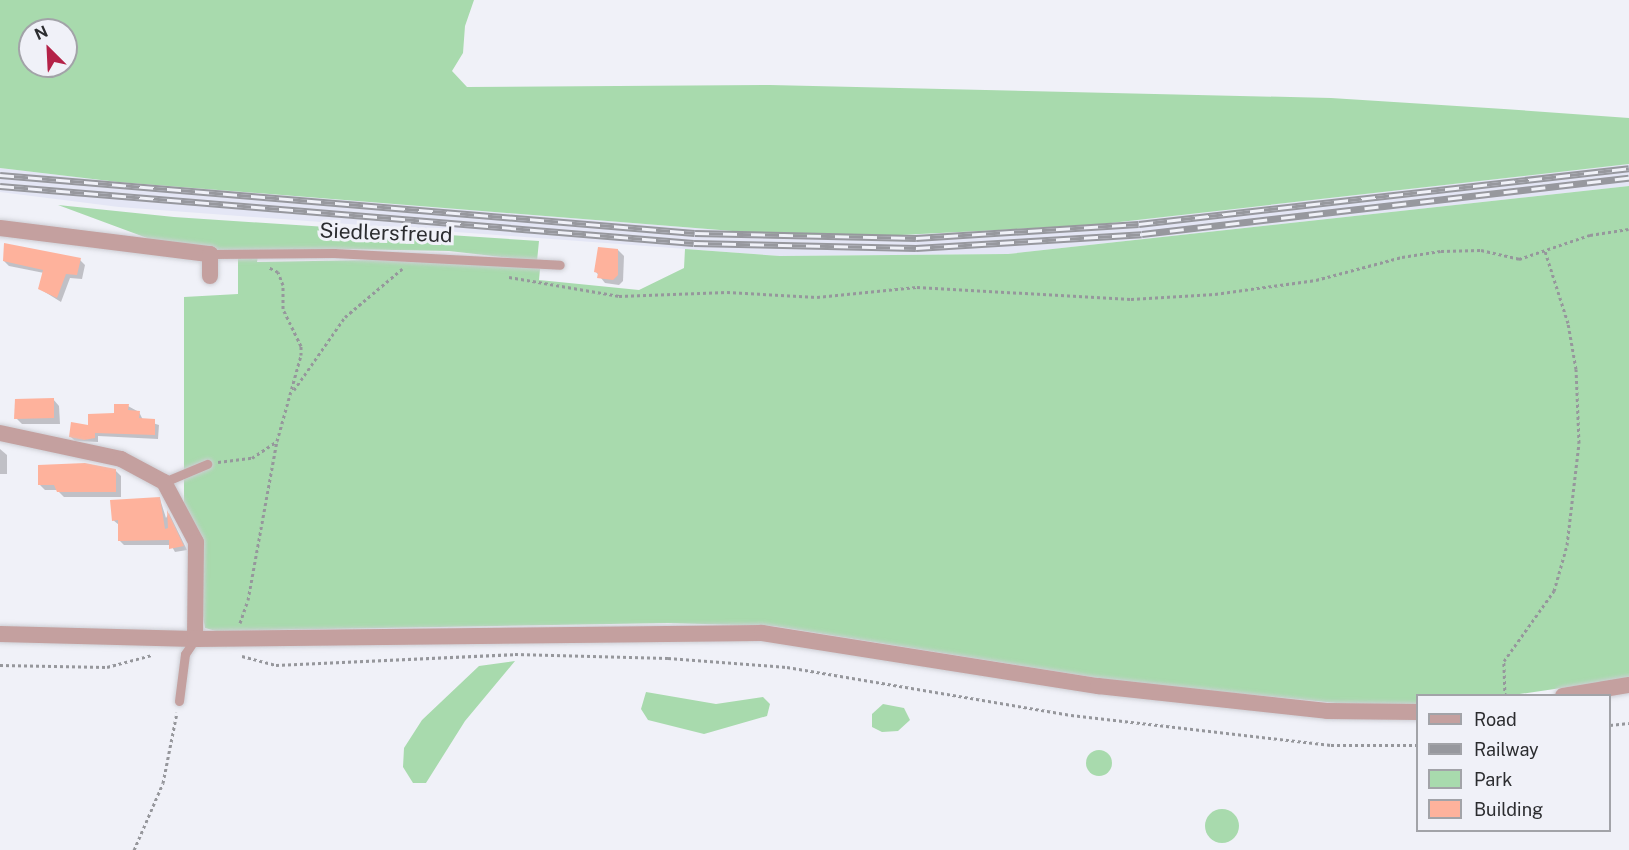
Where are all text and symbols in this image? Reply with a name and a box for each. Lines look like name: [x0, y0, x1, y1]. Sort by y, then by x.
north arrow: [18, 18, 78, 78]
text: N: [32, 22, 51, 44]
street label: Siedlersfreud: [319, 218, 453, 248]
legend: [1416, 694, 1611, 832]
text: Road: [1474, 709, 1517, 730]
text: Railway: [1474, 739, 1539, 760]
text: Park: [1474, 769, 1512, 790]
text: Building: [1474, 799, 1543, 820]

